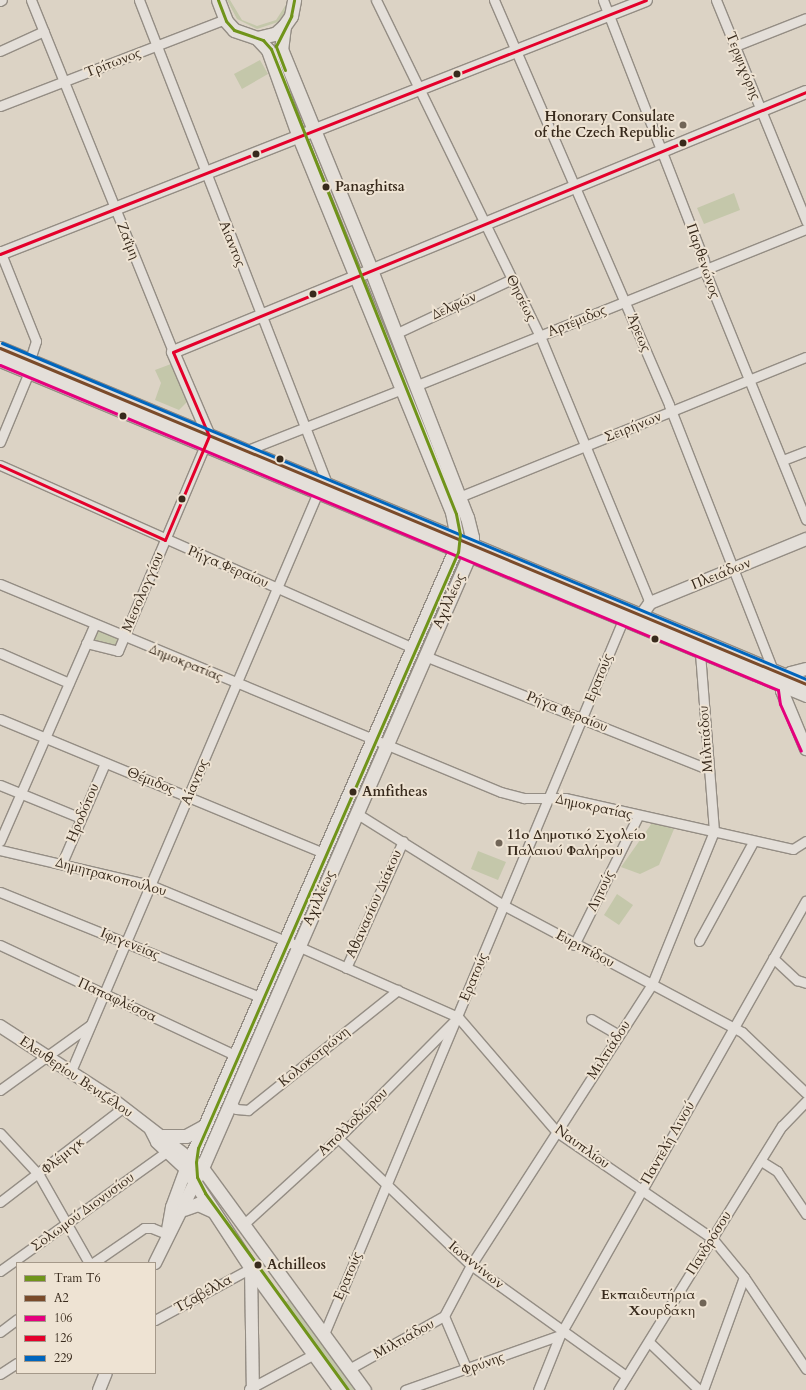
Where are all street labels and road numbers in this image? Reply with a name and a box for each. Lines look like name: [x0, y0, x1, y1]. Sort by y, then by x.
street label: Τερψιχόρης: [722, 30, 764, 102]
street label: Τρίτωνος: [83, 45, 143, 81]
street label: Αίαντος: [215, 218, 249, 270]
street label: Ζαΐμη: [113, 220, 143, 262]
street label: Παρθενώνος: [682, 221, 724, 301]
street label: Θησέως: [502, 272, 540, 324]
street label: Δελφών: [429, 288, 479, 324]
street label: Αρτέμιδος: [545, 302, 609, 340]
street label: Άρεως: [624, 311, 654, 355]
street label: Σειρήνων: [602, 408, 664, 446]
street label: Ρήγα Φεραίου: [185, 542, 271, 592]
street label: Μεσολογγίου: [119, 549, 167, 635]
street label: Πλειάδων: [689, 554, 753, 594]
street label: Αχιλλέως: [429, 571, 469, 631]
street label: Δημοκρατίας: [147, 641, 225, 685]
street label: Ερατούς: [582, 651, 616, 705]
street label: Ρήγα Φεραίου: [524, 688, 610, 736]
street label: Μιλτιάδου: [695, 705, 717, 773]
street label: Αίαντος: [178, 756, 212, 808]
street label: Θέμιδος: [124, 764, 178, 798]
street label: Ηροδότου: [63, 781, 103, 845]
street label: Δημοκρατίας: [554, 791, 634, 823]
street label: Αθανασίου Διάκου: [343, 847, 405, 961]
street label: Δημητρακοπούλου: [54, 854, 168, 900]
street label: Αχιλλέως: [299, 868, 339, 928]
street label: Λητούς: [584, 868, 618, 914]
street label: Ιφιγενείας: [98, 924, 162, 964]
street label: Ευριπίδου: [553, 927, 617, 971]
street label: Ερατούς: [456, 950, 492, 1004]
street label: Παπαφλέσσα: [75, 975, 159, 1025]
street label: Μιλτιάδου: [584, 1017, 634, 1083]
street label: Κολοκοτρώνη: [275, 1023, 353, 1091]
street label: Ελευθερίου Βενιζέλου: [16, 1033, 136, 1121]
street label: Απολλοδώρου: [315, 1085, 391, 1159]
street label: Παντελή Λινού: [637, 1098, 699, 1188]
street label: Ναυπλίου: [551, 1121, 613, 1173]
street label: Φλέμιγκ: [38, 1134, 88, 1178]
street label: Σολωμού Διονυσίου: [28, 1169, 138, 1255]
street label: Πανδρόσου: [683, 1208, 735, 1278]
street label: Ιωαννίνων: [445, 1238, 507, 1292]
street label: Ερατούς: [330, 1249, 366, 1303]
street label: Τζαβέλλα: [171, 1271, 235, 1317]
street label: Μιλτιάδου: [371, 1315, 437, 1363]
street label: Φρύνης: [459, 1349, 507, 1379]

